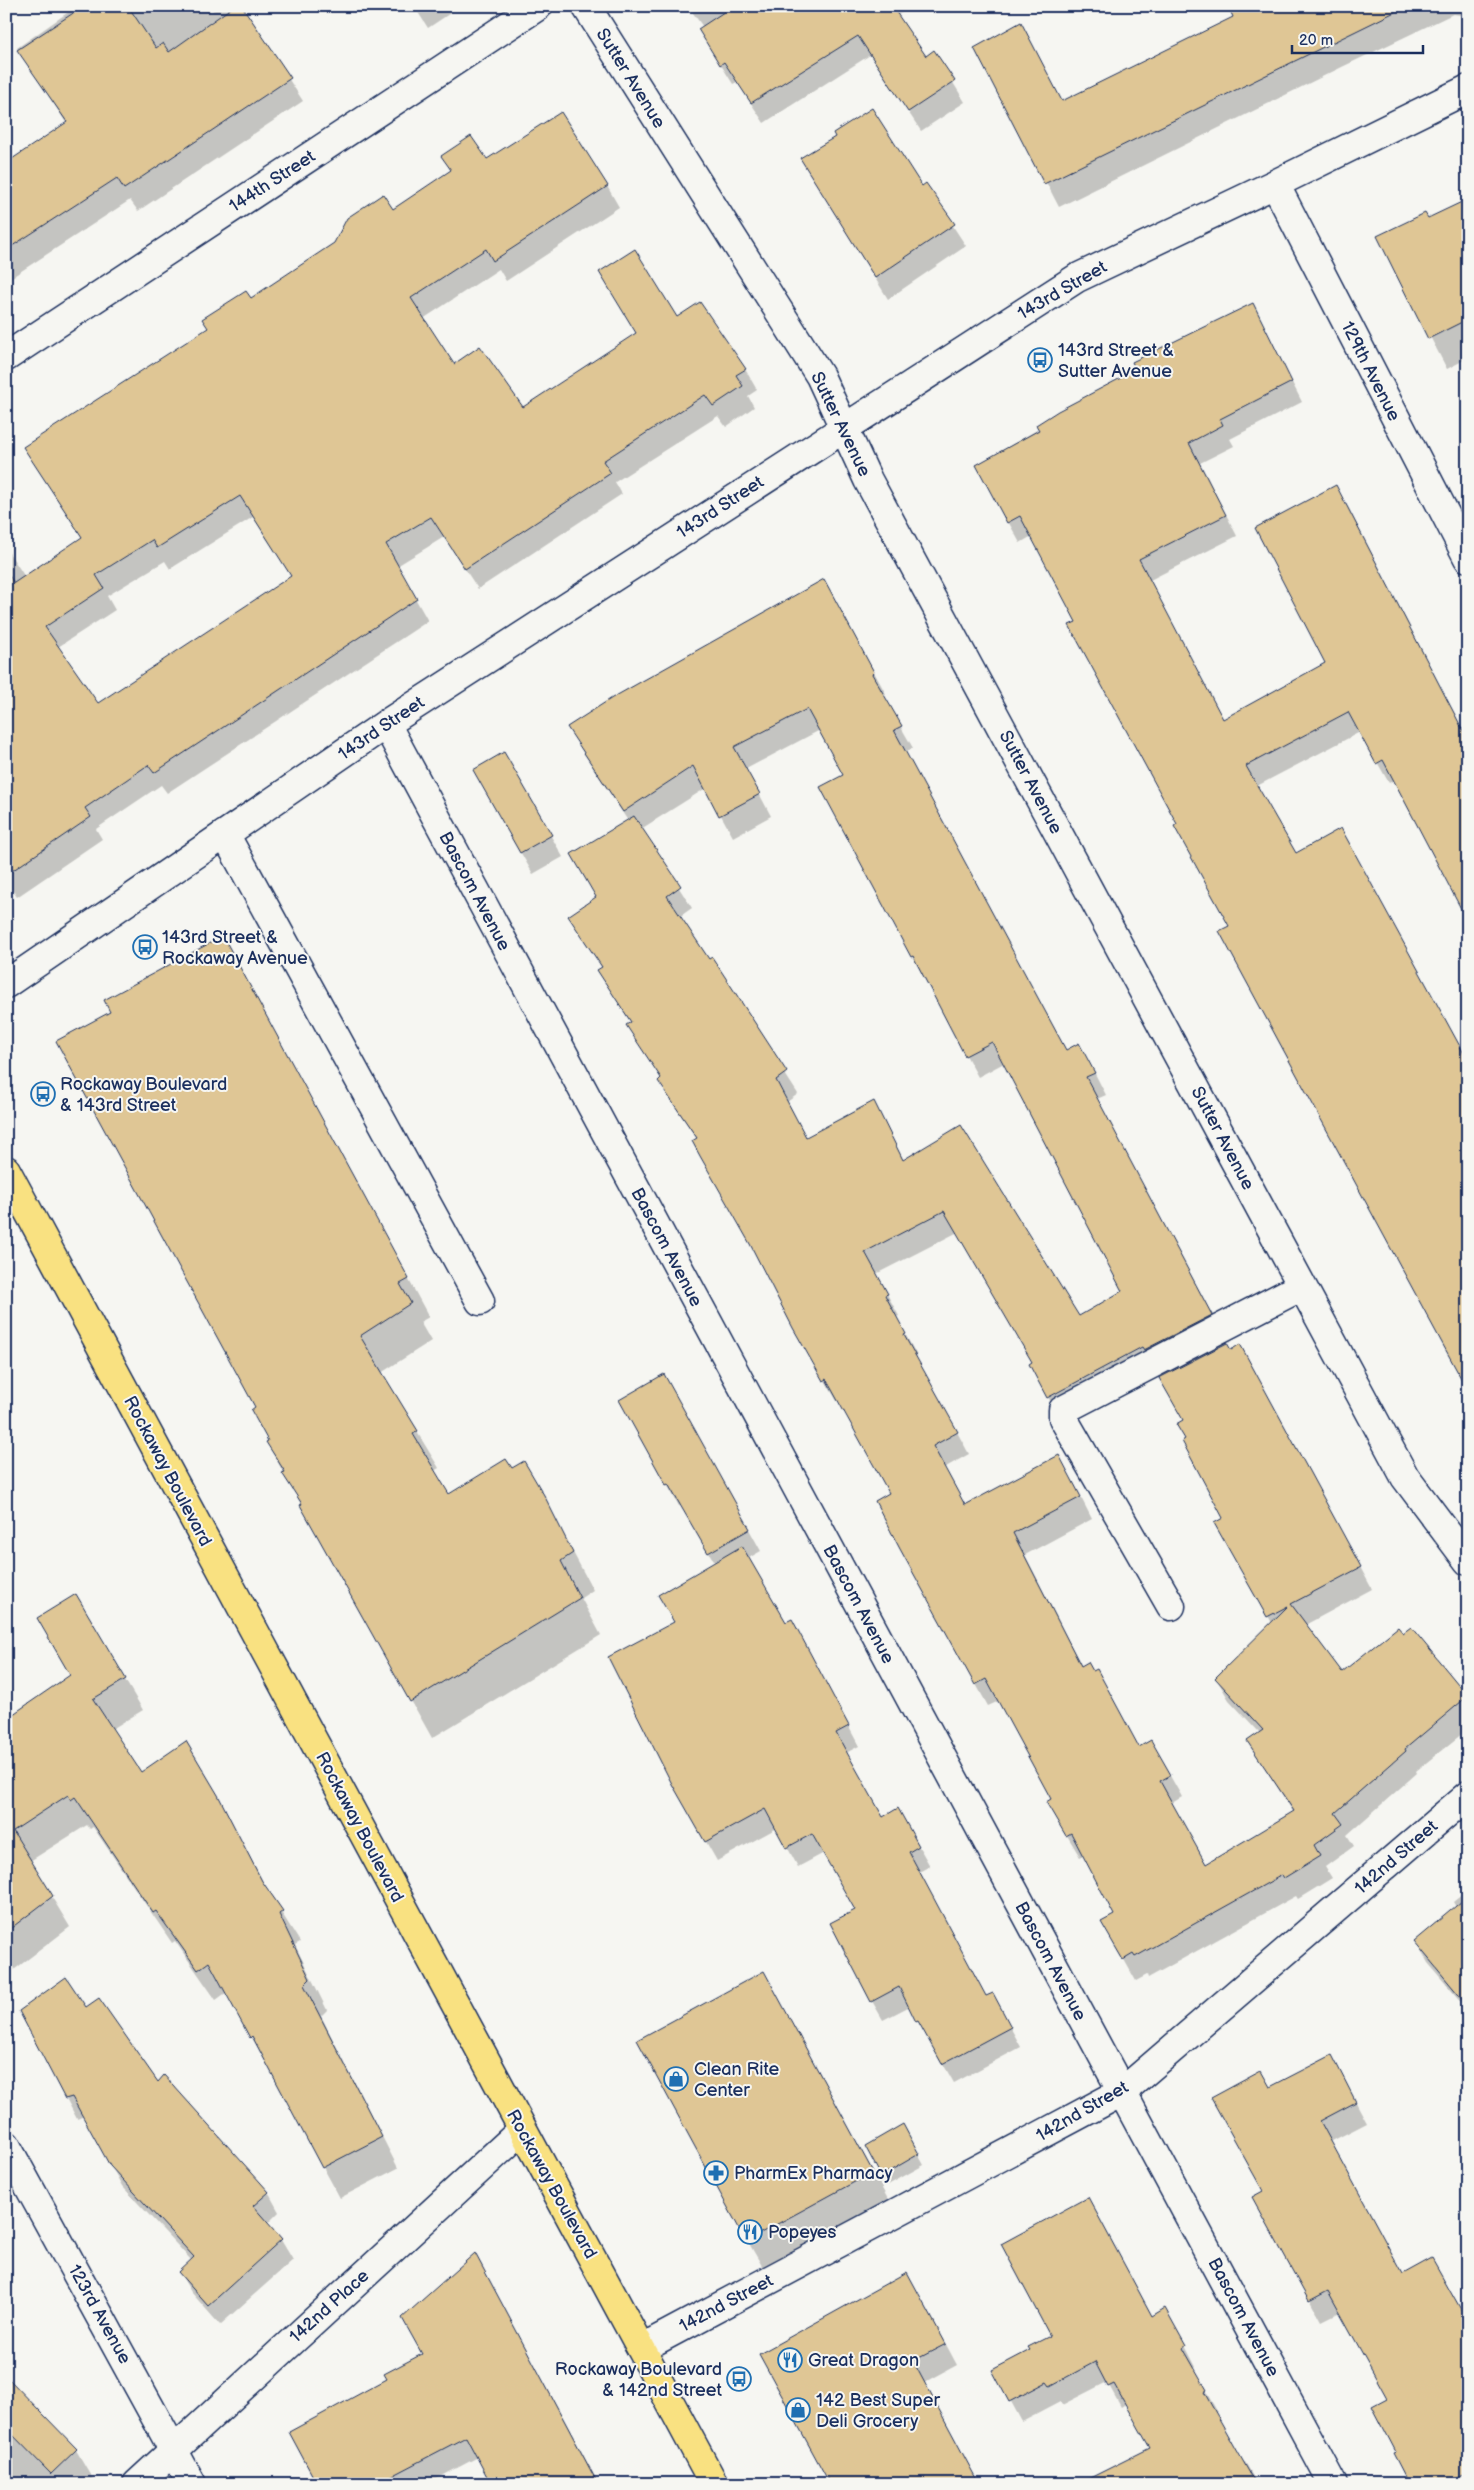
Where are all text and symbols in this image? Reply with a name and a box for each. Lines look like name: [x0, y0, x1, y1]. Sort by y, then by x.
scale bar: [1292, 22, 1423, 54]
street label: Sutter Avenue: [591, 24, 670, 132]
text: 20 m: [1299, 31, 1333, 50]
street label: 144th Street: [225, 146, 320, 217]
street label: 143rd Street: [1014, 256, 1111, 324]
street label: 129th Avenue: [1337, 318, 1405, 425]
place label: 143rd Street & Sutter Avenue: [1058, 340, 1174, 382]
bus stop icon: 143rd Street & Sutter Avenue: [1027, 347, 1053, 373]
street label: Sutter Avenue: [806, 368, 875, 480]
street label: 143rd Street: [673, 471, 768, 543]
street label: 143rd Street: [334, 692, 429, 765]
street label: Sutter Avenue: [995, 727, 1067, 838]
street label: Bascom Avenue: [434, 828, 515, 954]
place label: 143rd Street & Rockaway Avenue: [162, 927, 308, 969]
bus stop icon: 143rd Street & Rockaway Avenue: [132, 934, 158, 960]
place label: Rockaway Boulevard & 143rd Street: [60, 1074, 227, 1116]
bus stop icon: Rockaway Boulevard & 143rd Street: [30, 1081, 56, 1107]
street label: Sutter Avenue: [1187, 1083, 1259, 1194]
street label: Bascom Avenue: [626, 1184, 707, 1310]
street label: Rockaway Boulevard: [119, 1392, 216, 1550]
street label: Bascom Avenue: [818, 1541, 899, 1667]
street label: Rockaway Boulevard: [311, 1748, 408, 1906]
street label: 142nd Street: [1351, 1815, 1442, 1899]
street label: Bascom Avenue: [1010, 1898, 1091, 2024]
place label: Clean Rite Center: [694, 2059, 780, 2101]
shop icon: Clean Rite Center: [663, 2066, 689, 2092]
street label: 142nd Street: [1032, 2076, 1132, 2146]
street label: Rockaway Boulevard: [502, 2106, 601, 2262]
pharmacy icon: PharmEx Pharmacy: [703, 2160, 729, 2186]
place label: PharmEx Pharmacy: [734, 2163, 893, 2184]
restaurant icon: Popeyes: [737, 2219, 763, 2245]
place label: Popeyes: [768, 2222, 836, 2243]
street label: Bascom Avenue: [1203, 2254, 1284, 2380]
street label: 123rd Avenue: [64, 2261, 136, 2368]
street label: 142nd Place: [285, 2265, 374, 2347]
street label: 142nd Street: [676, 2270, 777, 2337]
restaurant icon: Great Dragon: [777, 2347, 803, 2373]
place label: Great Dragon: [808, 2350, 919, 2371]
place label: Rockaway Boulevard & 142nd Street: [555, 2359, 722, 2401]
bus stop icon: Rockaway Boulevard & 142nd Street: [726, 2366, 752, 2392]
place label: 142 Best Super Deli Grocery: [816, 2390, 940, 2432]
shop icon: 142 Best Super Deli Grocery: [785, 2397, 811, 2423]

